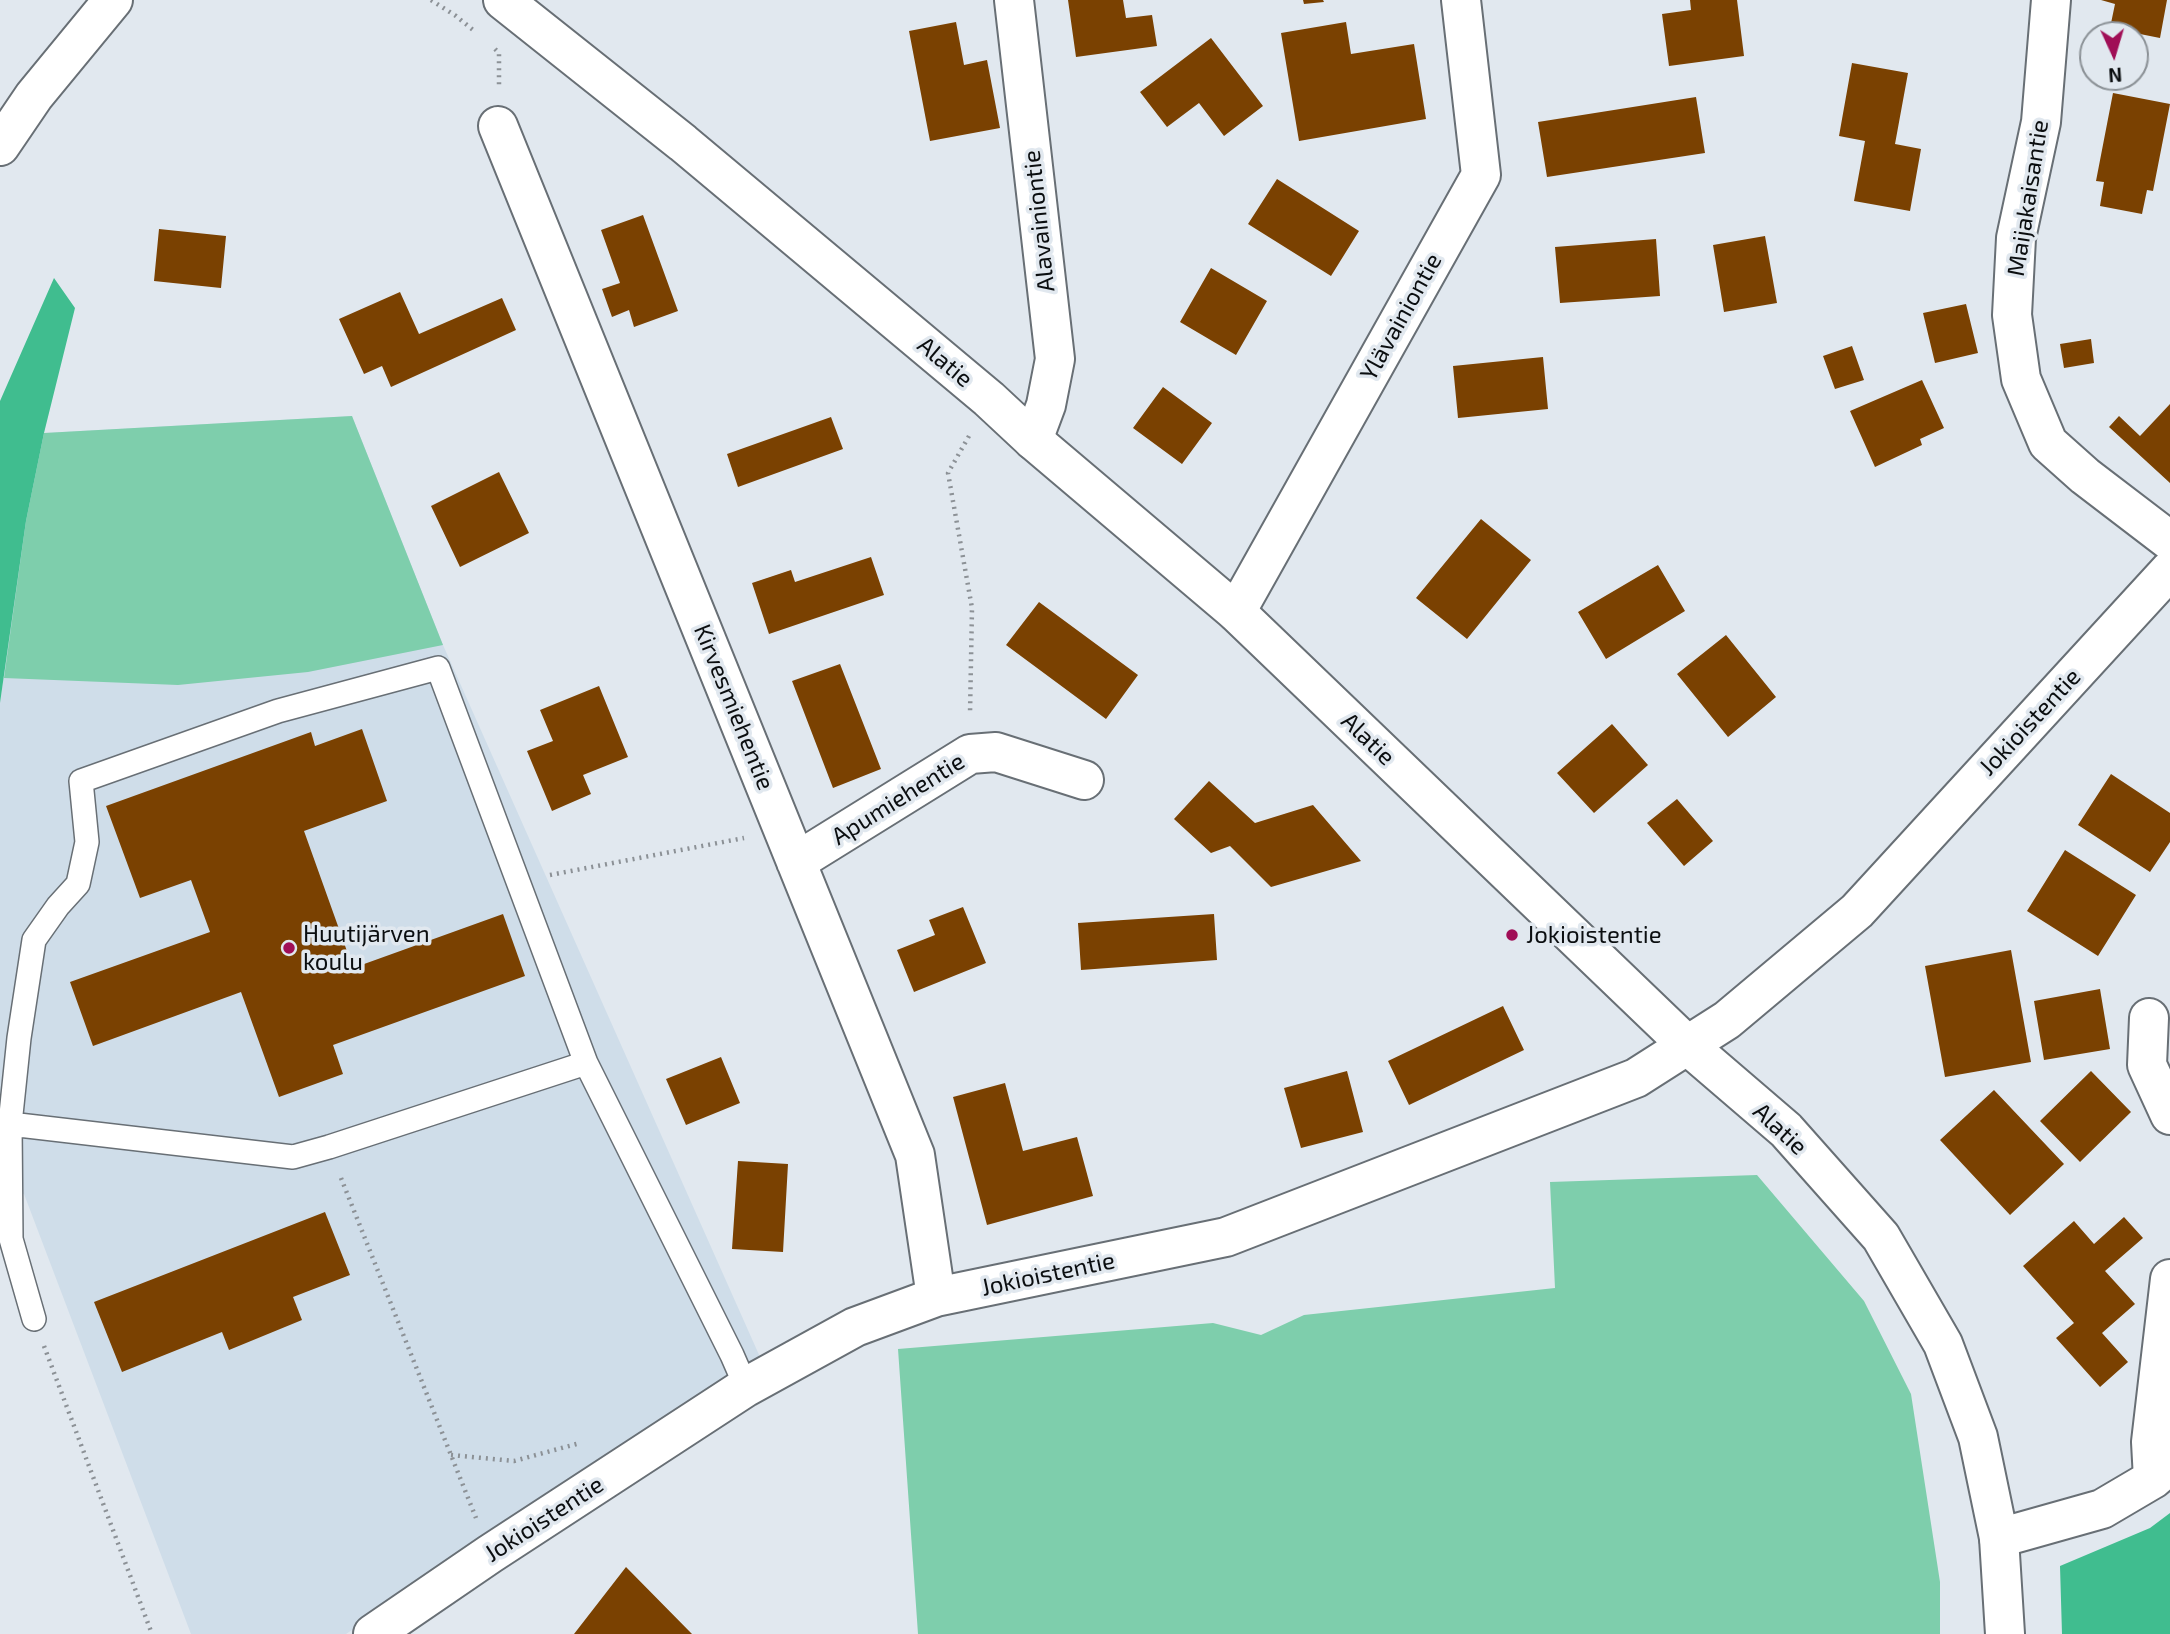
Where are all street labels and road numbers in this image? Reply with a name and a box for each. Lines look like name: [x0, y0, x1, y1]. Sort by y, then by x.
street label: Maijakaisantie: [2001, 118, 2055, 278]
street label: Alavainiontie: [1017, 149, 1061, 293]
street label: Ylävainiontie: [1354, 248, 1448, 386]
street label: Alatie: [912, 331, 978, 393]
street label: Kirvesmiehentie: [688, 620, 780, 794]
street label: Jokioistentie: [1973, 663, 2087, 781]
street label: Alatie: [1335, 707, 1401, 771]
street label: Apumiehentie: [826, 747, 970, 851]
street label: Alatie: [1747, 1097, 1813, 1161]
street label: Jokioistentie: [979, 1246, 1117, 1302]
street label: Jokioistentie: [479, 1470, 609, 1568]

